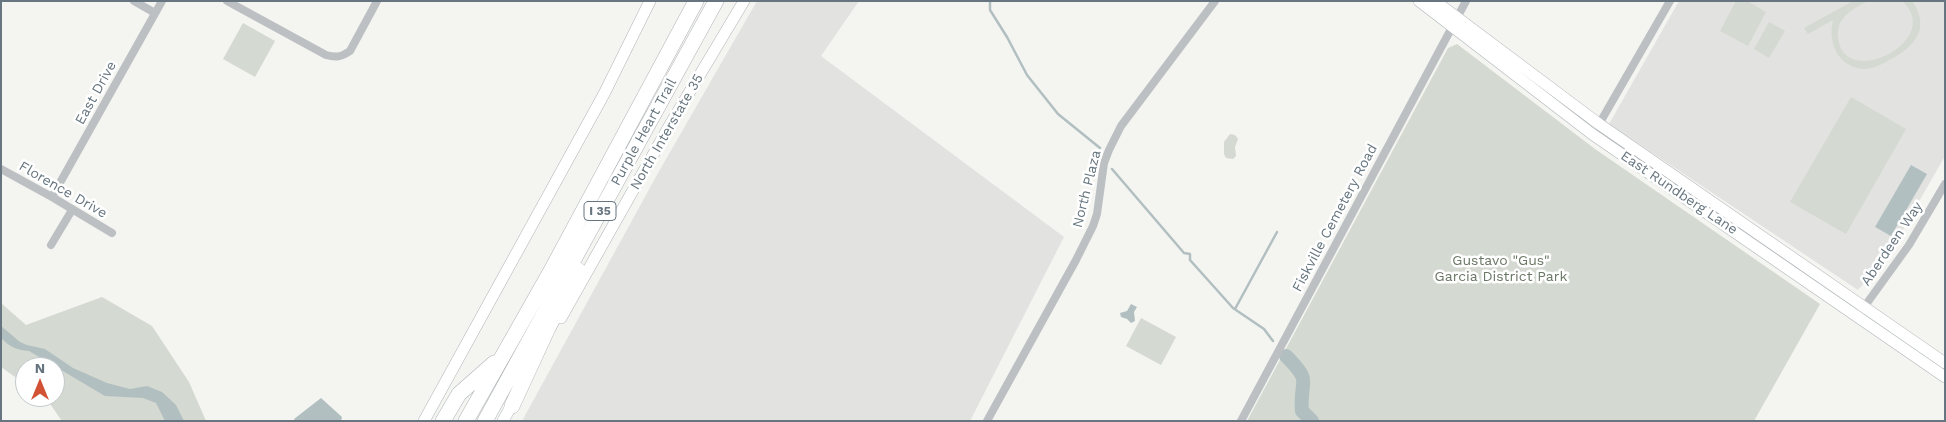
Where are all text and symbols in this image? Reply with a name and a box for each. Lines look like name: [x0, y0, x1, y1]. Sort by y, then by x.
street label: East Drive: [72, 58, 120, 128]
street label: North Interstate 35: [627, 71, 707, 193]
street label: Purple Heart Trail: [608, 76, 680, 188]
street label: Fiskville Cemetery Road: [1289, 141, 1381, 295]
street label: North Plaza: [1069, 148, 1105, 230]
street label: East Rundberg Lane: [1617, 148, 1741, 238]
street label: Florence Drive: [16, 158, 110, 222]
street label: Aberdeen Way: [1858, 199, 1926, 289]
road number: I 35: [584, 202, 616, 220]
park label: Gustavo "Gus" Garcia District Park: [1435, 253, 1567, 286]
north arrow: [15, 357, 65, 407]
text: N: [35, 360, 45, 376]

